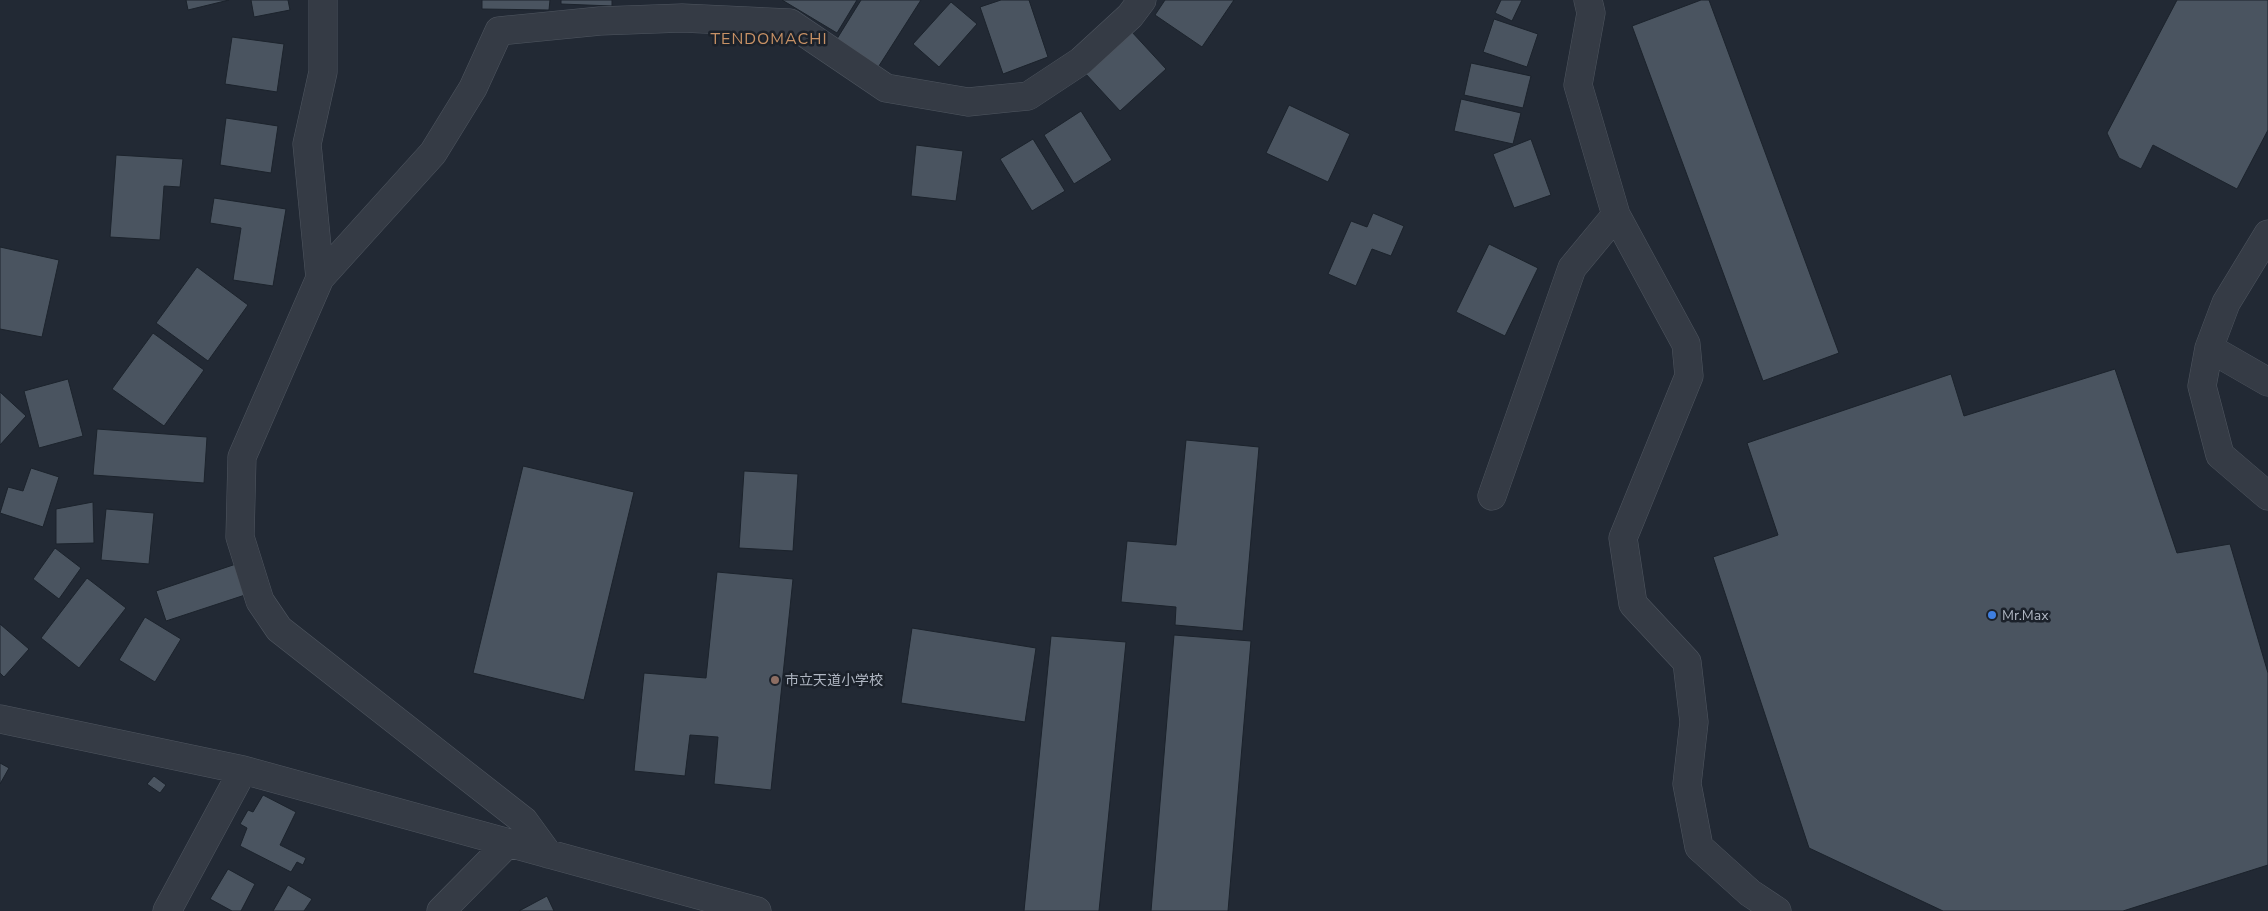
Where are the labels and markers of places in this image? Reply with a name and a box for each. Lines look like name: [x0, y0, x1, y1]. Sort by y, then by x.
place label: Mr.Max: [2002, 606, 2049, 625]
marker: Mr.Max: [1986, 609, 1998, 621]
place label: 市立天道小学校: [785, 671, 883, 690]
marker: 市立天道小学校: [769, 674, 781, 686]

